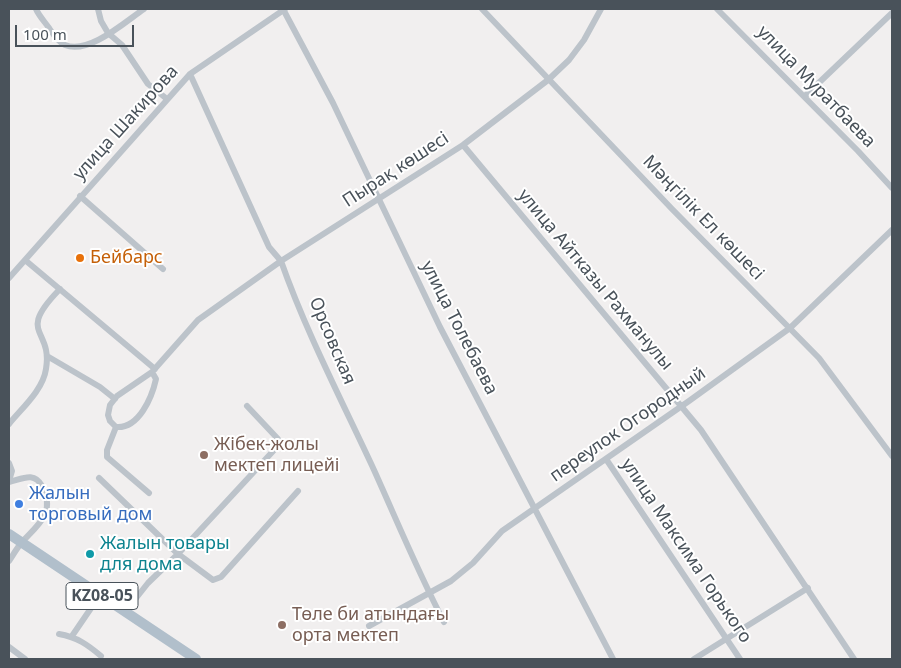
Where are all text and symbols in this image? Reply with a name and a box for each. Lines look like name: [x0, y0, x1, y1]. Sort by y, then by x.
scale bar: [18, 15, 136, 47]
street label: улица Муратбаева: [752, 22, 880, 152]
text: 100 m: [23, 24, 67, 44]
street label: улица Шакирова: [69, 61, 183, 185]
street label: Пырақ көшесі: [339, 128, 453, 212]
street label: Мәңгілік Ел көшесі: [638, 151, 768, 285]
street label: улица Айтказы Рахманулы: [513, 185, 677, 375]
place label: Бейбарс: [90, 247, 163, 269]
marker: Бейбарс: [74, 252, 86, 264]
street label: улица Толебаева: [416, 258, 502, 398]
street label: Орсовская: [304, 294, 360, 388]
street label: переулок Огородный: [546, 363, 710, 487]
place label: Жібек-жолы мектеп лицейі: [214, 434, 339, 476]
marker: Жібек-жолы мектеп лицейі: [198, 449, 210, 461]
street label: улица Максима Горького: [616, 455, 756, 647]
place label: Жалын торговый дом: [29, 483, 152, 526]
marker: Жалын торговый дом: [13, 498, 25, 510]
place label: Жалын товары для дома: [100, 533, 230, 576]
marker: Жалын товары для дома: [84, 548, 96, 560]
road number: KZ08-05: [66, 582, 138, 610]
place label: Төле би атындағы орта мектеп: [292, 604, 449, 646]
marker: Төле би атындағы орта мектеп: [276, 619, 288, 631]

